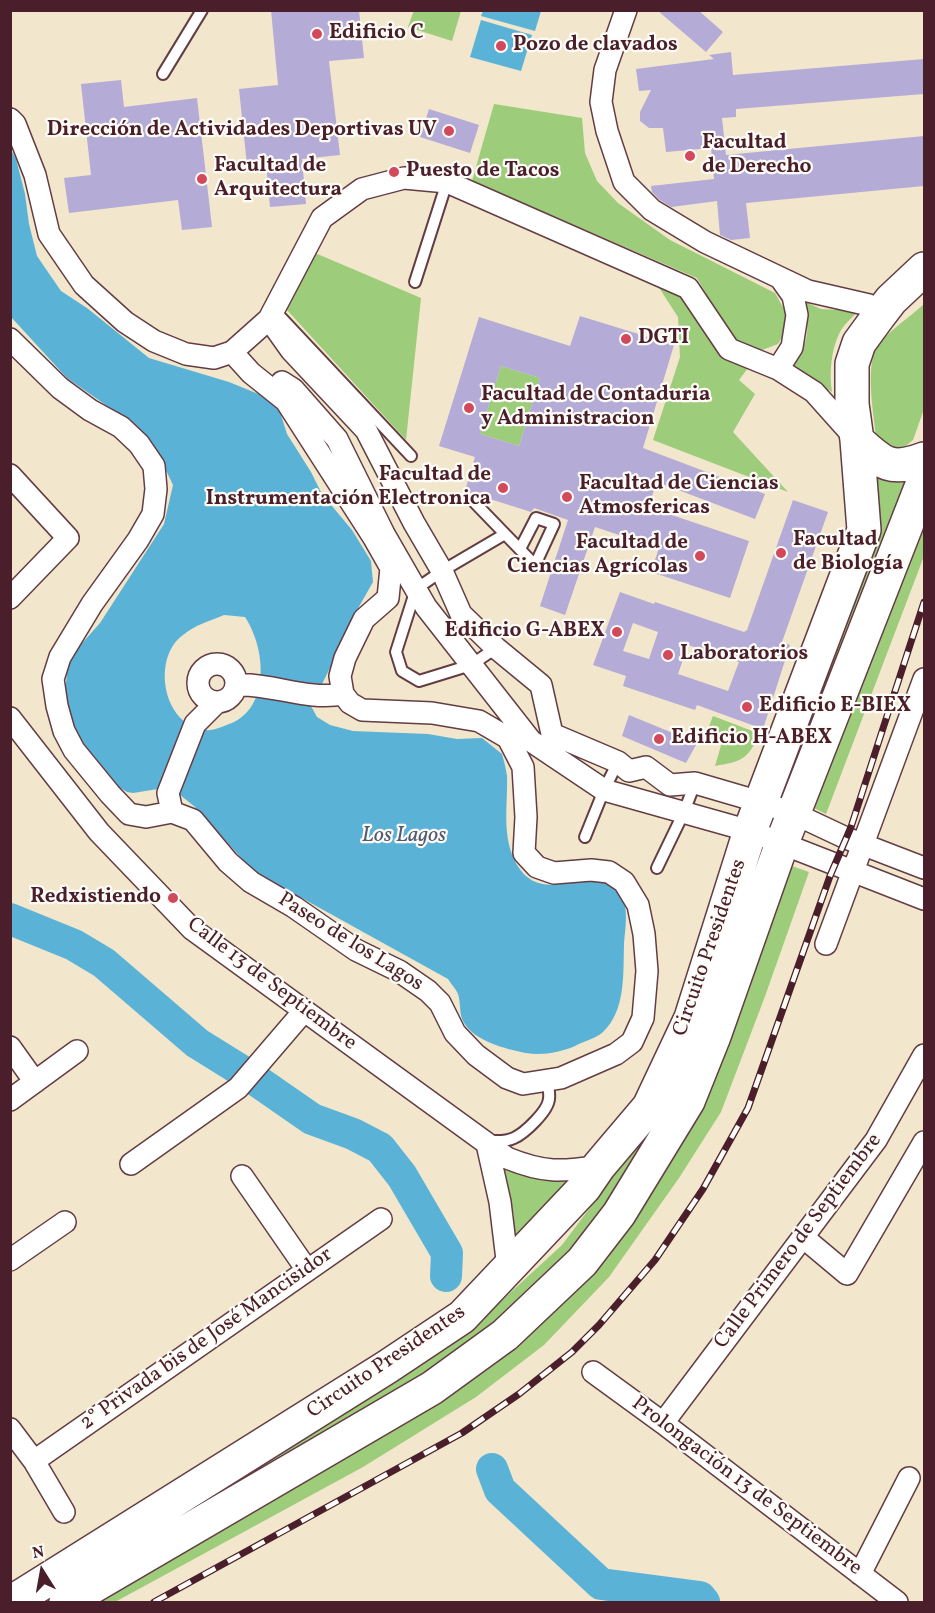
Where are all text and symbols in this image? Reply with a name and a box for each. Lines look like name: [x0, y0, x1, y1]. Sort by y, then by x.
place label: Edificio C: [329, 21, 424, 47]
marker: Edificio C: [310, 27, 324, 41]
place label: Pozo de clavados: [513, 33, 678, 59]
marker: Pozo de clavados: [494, 39, 508, 53]
place label: Dirección de Actividades Deportivas UV: [47, 118, 437, 144]
marker: Dirección de Actividades Deportivas UV: [442, 124, 456, 138]
place label: Facultad de Derecho: [702, 131, 812, 181]
marker: Facultad de Derecho: [683, 149, 697, 163]
place label: Facultad de Arquitectura: [214, 154, 342, 204]
place label: Puesto de Tacos: [406, 159, 559, 185]
marker: Puesto de Tacos: [387, 165, 401, 179]
marker: Facultad de Arquitectura: [195, 172, 209, 186]
place label: DGTI: [638, 326, 689, 352]
marker: DGTI: [619, 332, 633, 346]
place label: Facultad de Contaduria y Administracion: [481, 383, 710, 433]
marker: Facultad de Contaduria y Administracion: [462, 401, 476, 415]
place label: Facultad de Instrumentación Electronica: [206, 463, 491, 513]
place label: Facultad de Ciencias Atmosfericas: [579, 472, 779, 522]
marker: Facultad de Instrumentación Electronica: [496, 481, 510, 495]
marker: Facultad de Ciencias Atmosfericas: [560, 490, 574, 504]
place label: Facultad de Biología: [793, 528, 903, 578]
place label: Facultad de Ciencias Agrícolas: [507, 531, 688, 581]
marker: Facultad de Biología: [774, 546, 788, 560]
marker: Facultad de Ciencias Agrícolas: [693, 549, 707, 563]
place label: Edificio G-ABEX: [445, 619, 605, 645]
marker: Edificio G-ABEX: [610, 625, 624, 639]
place label: Laboratorios: [680, 642, 808, 668]
marker: Laboratorios: [661, 648, 675, 662]
place label: Edificio E-BIEX: [759, 694, 911, 720]
marker: Edificio E-BIEX: [740, 700, 754, 714]
place label: Edificio H-ABEX: [671, 726, 832, 752]
marker: Edificio H-ABEX: [652, 732, 666, 746]
water label: Los Lagos: [362, 824, 446, 850]
street label: Circuito Presidentes: [669, 856, 753, 1040]
place label: Redxistiendo: [30, 885, 161, 911]
street label: Paseo de los Lagos: [273, 888, 427, 998]
marker: Redxistiendo: [166, 891, 180, 905]
street label: Calle 13 de Septiembre: [181, 913, 361, 1057]
street label: Calle Primero de Septiembre: [710, 1129, 888, 1355]
street label: 2° Privada bis de José Mancisidor: [76, 1243, 338, 1437]
street label: Circuito Presidentes: [303, 1301, 471, 1425]
street label: Prolongación 13 de Septiembre: [626, 1392, 866, 1582]
north arrow: [12, 1541, 72, 1601]
text: N: [31, 1541, 46, 1565]

